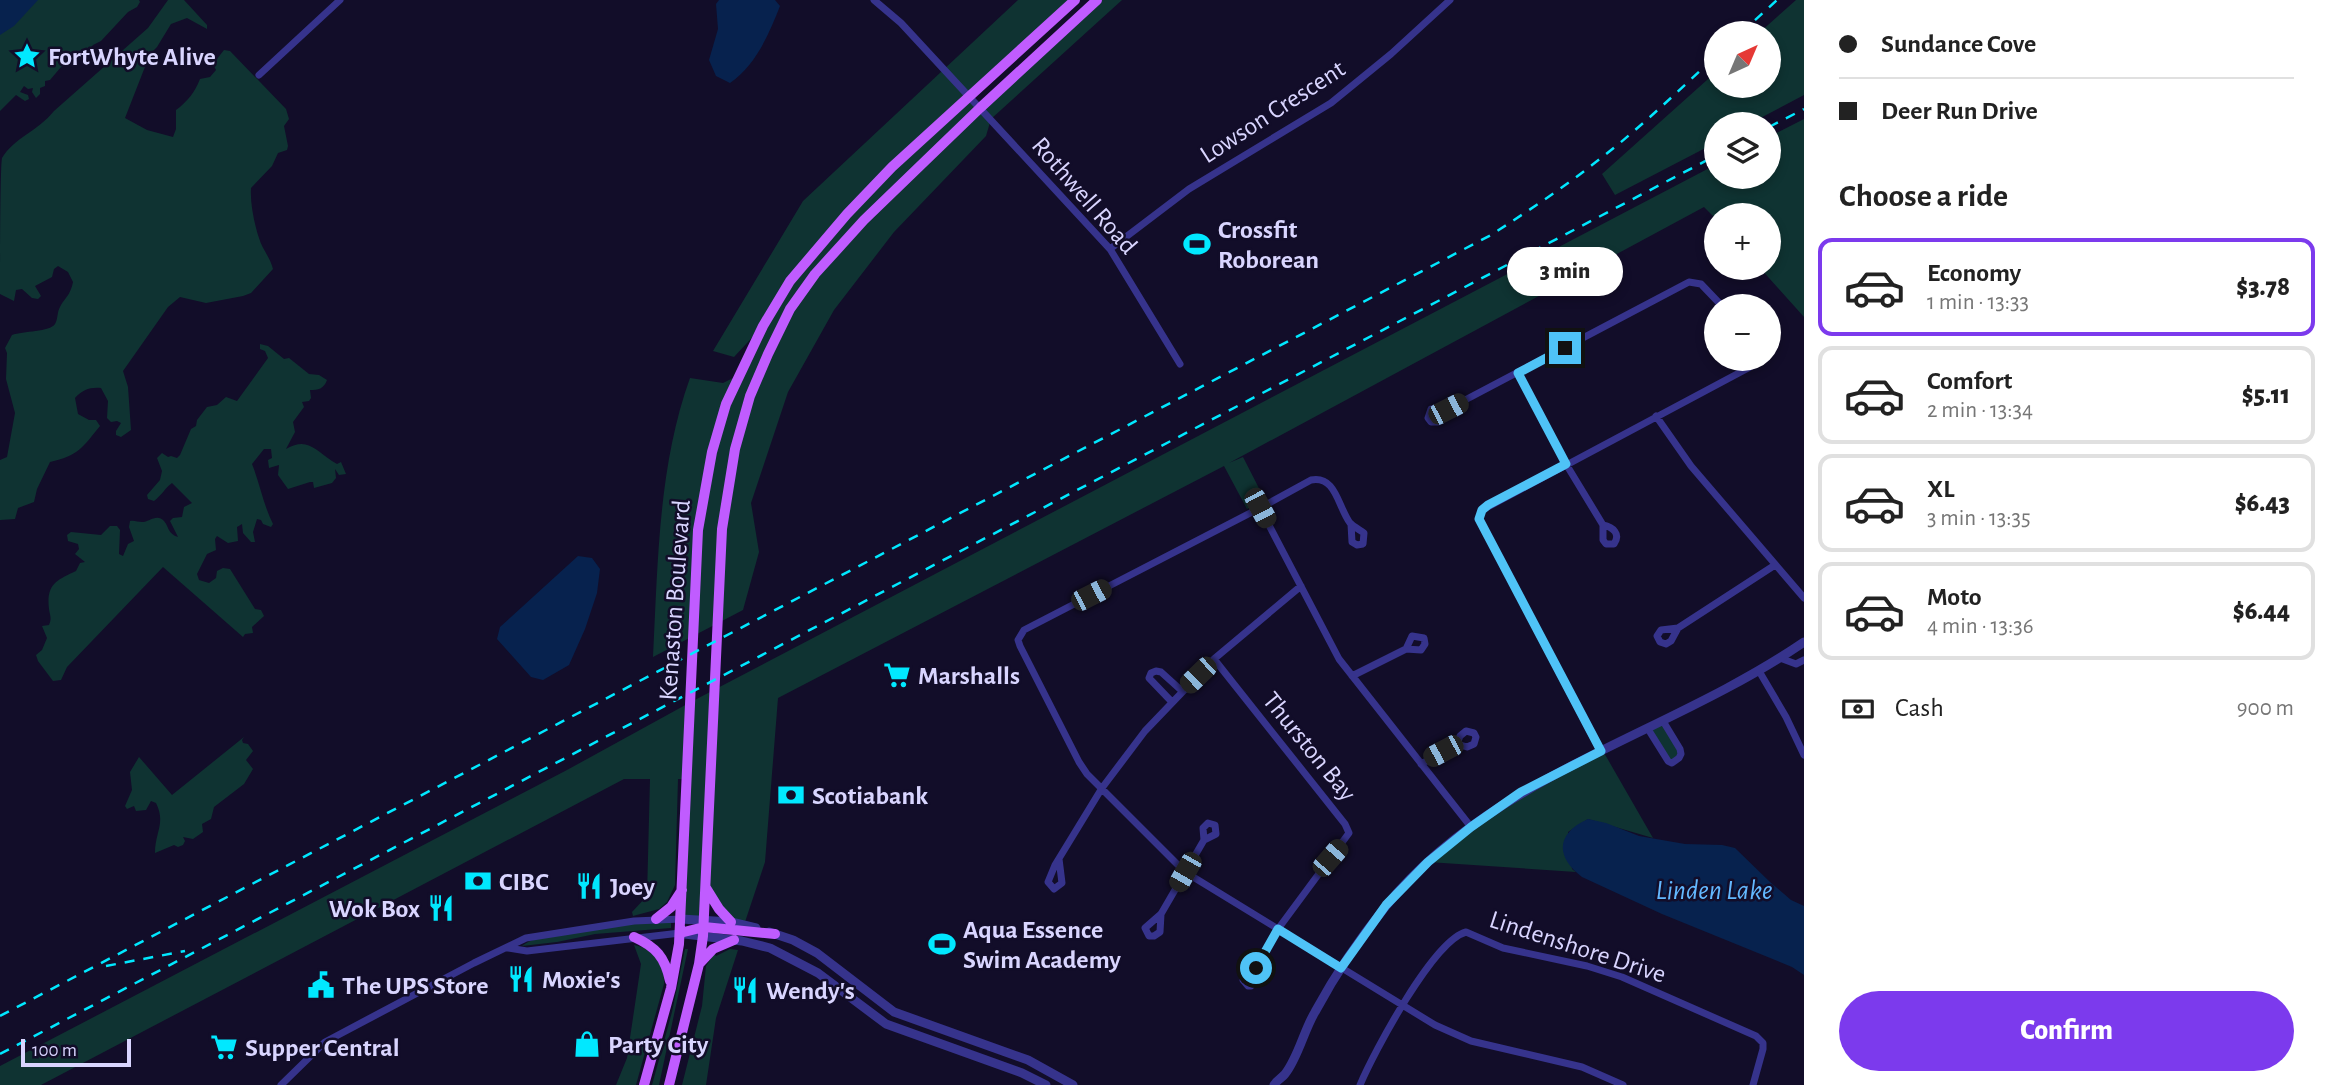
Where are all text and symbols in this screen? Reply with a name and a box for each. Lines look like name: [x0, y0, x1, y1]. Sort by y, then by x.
north arrow: [1704, 21, 1782, 98]
map controls: [1704, 21, 1781, 371]
text: Sundance Cove: [1881, 31, 2036, 57]
place icon: FortWhyte Alive: [12, 41, 42, 71]
place label: FortWhyte Alive: [48, 44, 216, 70]
street label: Lowson Crescent: [1195, 55, 1350, 168]
text: Deer Run Drive: [1881, 98, 2038, 124]
button: layers: [1704, 112, 1781, 189]
street label: Rothwell Road: [1027, 132, 1142, 259]
text: Choose a ride: [1839, 180, 2008, 212]
button: +: [1704, 203, 1781, 280]
place label: Crossfit Roborean: [1218, 217, 1319, 273]
sports icon: Crossfit Roborean: [1182, 229, 1212, 259]
callout: 3 min: [1507, 246, 1623, 296]
icon: car: [1843, 256, 1906, 319]
text: 3 min: [1540, 260, 1590, 283]
text: Economy: [1927, 260, 2021, 286]
text: $3.78: [2236, 274, 2290, 300]
text: 1 min · 13:33: [1927, 291, 2029, 314]
button: −: [1704, 294, 1781, 371]
route end: [1549, 332, 1581, 364]
icon: car: [1843, 364, 1906, 427]
text: Comfort: [1927, 368, 2012, 394]
text: $5.11: [2242, 382, 2290, 408]
car: [1425, 390, 1472, 428]
text: 2 min · 13:34: [1927, 399, 2033, 422]
icon: car: [1843, 472, 1906, 535]
text: XL: [1927, 476, 1954, 502]
car: [1241, 485, 1280, 531]
text: $6.43: [2235, 490, 2290, 516]
street label: Kenaston Boulevard: [655, 499, 695, 701]
text: 3 min · 13:35: [1927, 507, 2031, 530]
car: [1068, 576, 1115, 614]
icon: car: [1843, 580, 1906, 643]
text: Moto: [1927, 584, 1982, 610]
text: $6.44: [2233, 598, 2290, 624]
text: 4 min · 13:36: [1927, 615, 2034, 638]
car: [1176, 653, 1221, 697]
supermarket icon: Marshalls: [882, 660, 912, 690]
place label: Marshalls: [918, 663, 1020, 689]
street label: Thurston Bay: [1258, 687, 1361, 806]
icon: cash: [1839, 690, 1877, 728]
text: Cash: [1895, 695, 1944, 721]
text: 900 m: [2237, 697, 2294, 720]
car: [1420, 732, 1467, 770]
bank icon: Scotiabank: [776, 780, 806, 810]
place label: Scotiabank: [812, 783, 928, 809]
car: [1309, 835, 1352, 881]
car: [1166, 849, 1205, 895]
bank icon: CIBC: [463, 866, 493, 896]
place label: CIBC: [499, 869, 549, 895]
restaurant icon: Joey: [574, 871, 604, 901]
place label: Joey: [610, 874, 655, 900]
water label: Linden Lake: [1656, 877, 1772, 905]
restaurant icon: Wok Box: [426, 893, 456, 923]
place label: Wok Box: [329, 896, 420, 922]
street label: Lindenshore Drive: [1486, 906, 1669, 988]
place label: Aqua Essence Swim Academy: [963, 917, 1121, 973]
sports icon: Aqua Essence Swim Academy: [927, 929, 957, 959]
route start: [1240, 952, 1272, 984]
restaurant icon: Moxie's: [506, 964, 536, 994]
place label: Moxie's: [542, 967, 620, 993]
public building icon: The UPS Store: [306, 970, 336, 1000]
place label: The UPS Store: [342, 973, 489, 999]
restaurant icon: Wendy's: [730, 975, 760, 1005]
place label: Wendy's: [766, 978, 855, 1004]
button: Confirm: [1839, 991, 2294, 1071]
shop icon: Party City: [572, 1029, 602, 1059]
supermarket icon: Supper Central: [209, 1032, 239, 1062]
place label: Party City: [608, 1032, 709, 1058]
place label: Supper Central: [245, 1035, 400, 1061]
scale bar: [21, 1036, 131, 1068]
text: 100 m: [32, 1041, 77, 1060]

